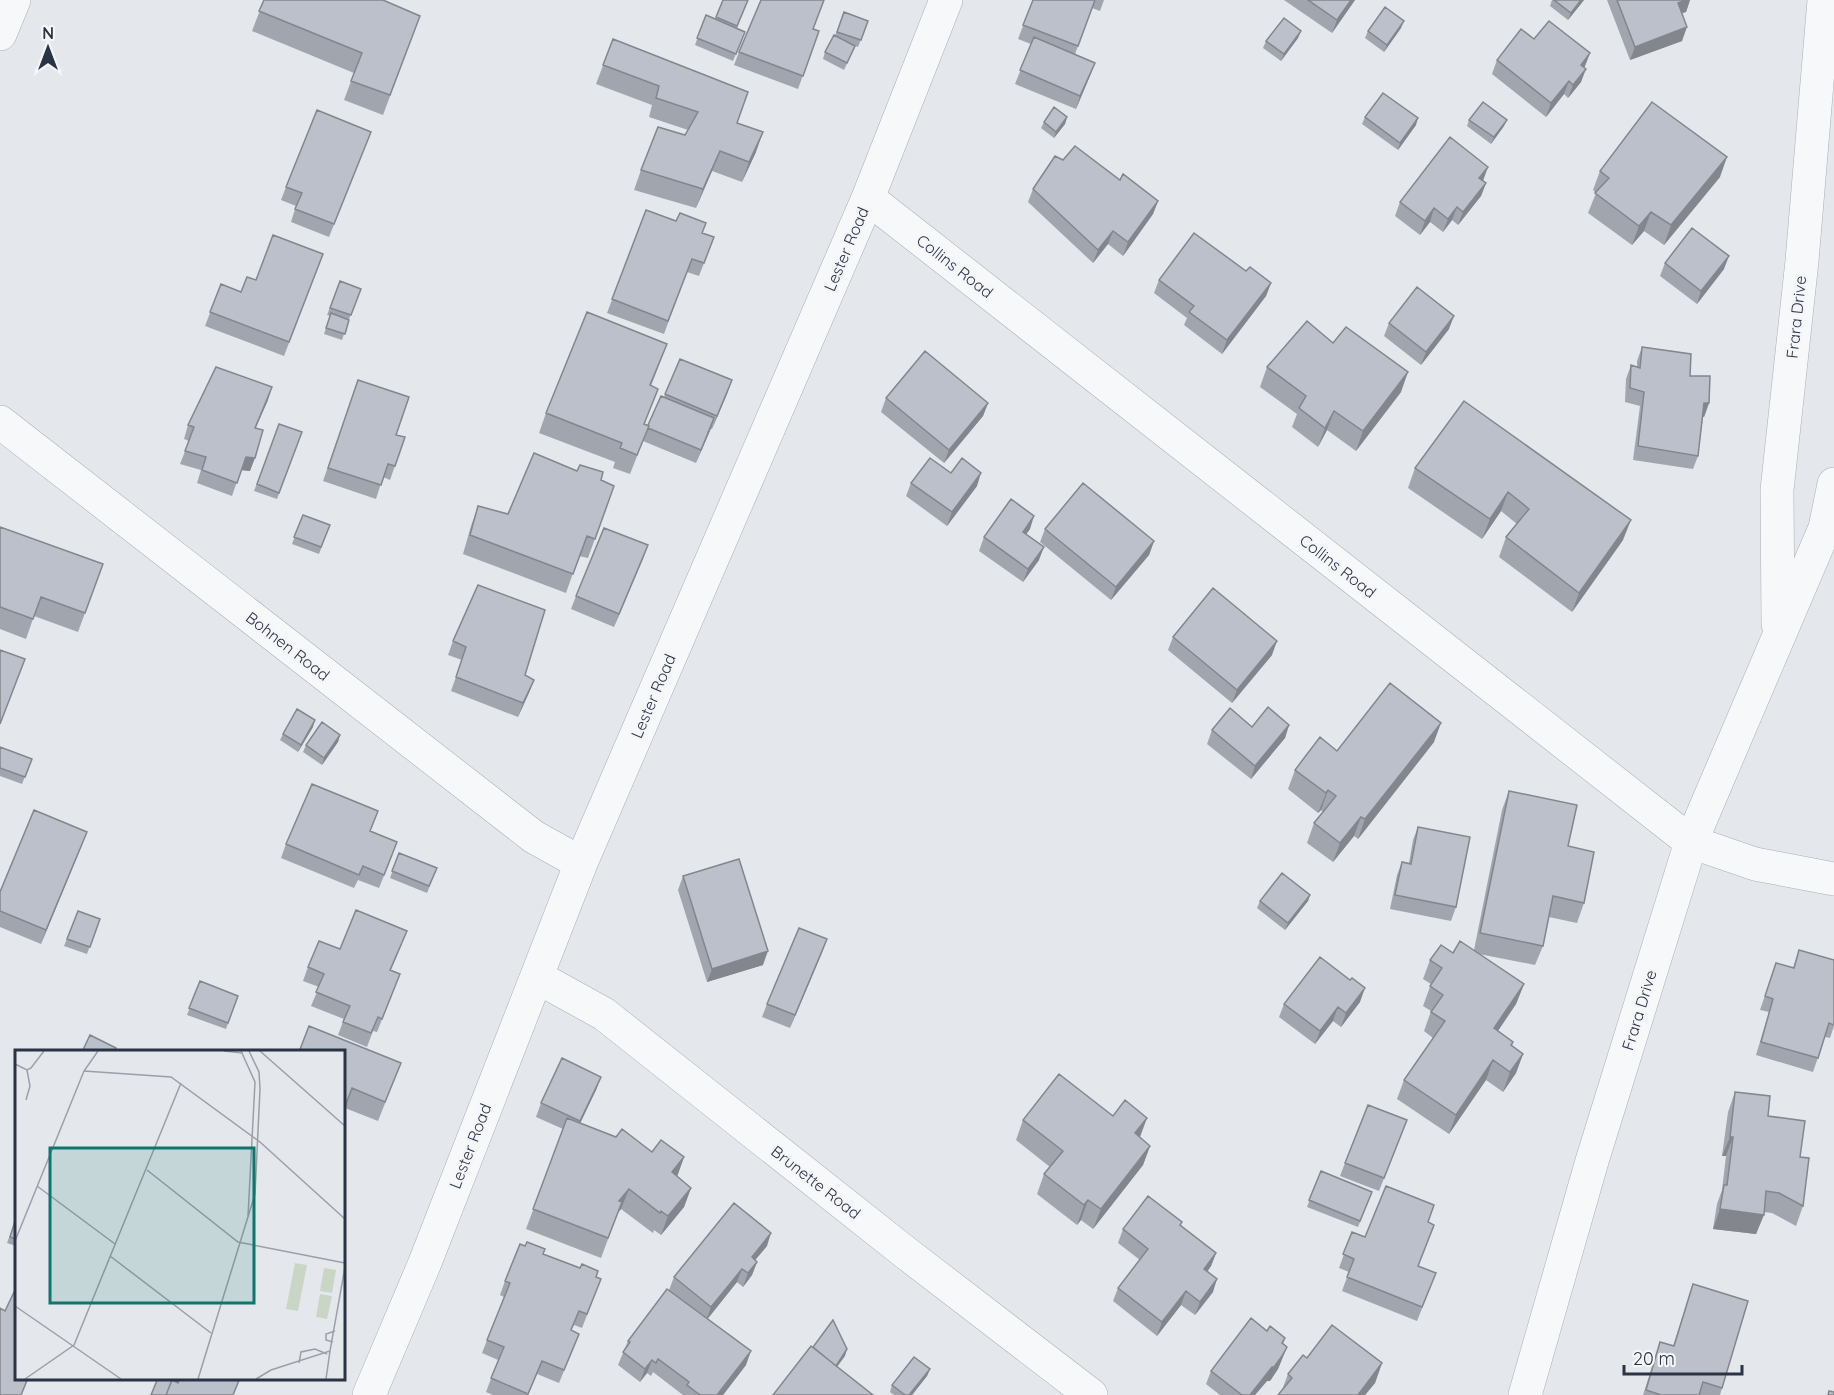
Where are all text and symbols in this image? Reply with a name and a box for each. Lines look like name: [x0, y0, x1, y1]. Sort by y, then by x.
north arrow: [18, 18, 78, 78]
text: N: [42, 23, 54, 43]
street label: Lester Road: [819, 204, 873, 294]
street label: Collins Road: [913, 230, 997, 302]
street label: Frara Drive: [1782, 275, 1810, 359]
street label: Collins Road: [1296, 530, 1380, 602]
street label: Bohnen Road: [242, 607, 334, 685]
street label: Lester Road: [626, 651, 680, 741]
street label: Frara Drive: [1617, 967, 1661, 1053]
inset map: [15, 1050, 345, 1380]
street label: Lester Road: [445, 1101, 495, 1191]
street label: Brunette Road: [767, 1141, 865, 1223]
scale bar: [1624, 1338, 1742, 1376]
text: 20 m: [1633, 1347, 1675, 1370]

